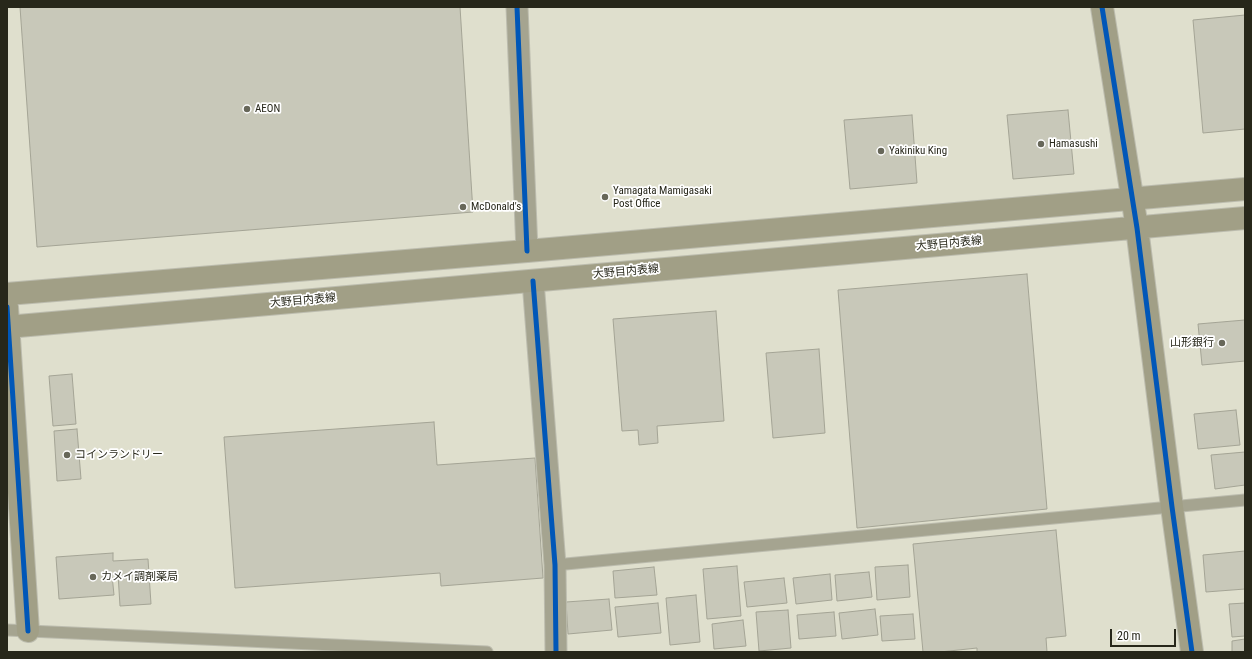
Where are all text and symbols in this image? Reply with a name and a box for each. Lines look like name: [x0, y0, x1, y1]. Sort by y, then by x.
place label: AEON: [255, 102, 280, 116]
marker: AEON: [242, 104, 252, 114]
place label: Hamasushi: [1049, 137, 1098, 151]
marker: Hamasushi: [1036, 139, 1046, 149]
place label: Yakiniku King: [889, 144, 947, 158]
marker: Yakiniku King: [876, 146, 886, 156]
place label: Yamagata Mamigasaki Post Office: [613, 184, 712, 210]
marker: Yamagata Mamigasaki Post Office: [600, 192, 610, 202]
place label: McDonald's: [471, 200, 521, 214]
marker: McDonald's: [458, 202, 468, 212]
street label: 大野目内表線: [916, 235, 982, 253]
street label: 大野目内表線: [593, 263, 659, 281]
street label: 大野目内表線: [270, 292, 336, 310]
place label: 山形銀行: [1170, 336, 1214, 350]
marker: 山形銀行: [1217, 338, 1227, 348]
place label: コインランドリー: [75, 448, 163, 462]
marker: コインランドリー: [62, 450, 72, 460]
place label: カメイ調剤薬局: [101, 570, 178, 584]
marker: カメイ調剤薬局: [88, 572, 98, 582]
scale bar: [1112, 621, 1178, 647]
text: 20 m: [1117, 629, 1141, 643]

